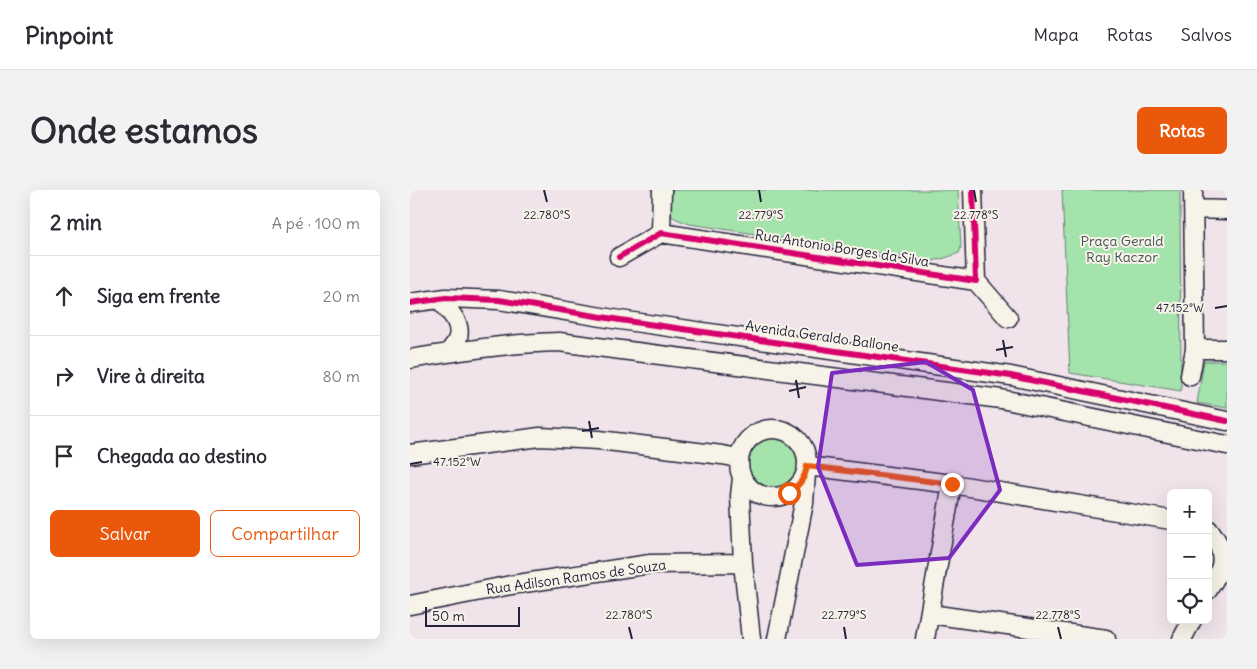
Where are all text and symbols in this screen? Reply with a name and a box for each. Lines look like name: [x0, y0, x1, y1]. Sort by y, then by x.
text: Pinpoint: [25, 20, 113, 50]
text: Mapa: [1034, 23, 1079, 46]
text: Rotas: [1107, 23, 1153, 46]
text: Salvos: [1181, 23, 1232, 46]
button: Rotas: [1137, 107, 1227, 154]
text: Onde estamos: [30, 108, 258, 152]
text: 22.780°S: [523, 207, 571, 222]
text: 22.779°S: [739, 207, 784, 222]
text: 22.778°S: [954, 207, 999, 222]
text: 2 min: [50, 209, 102, 236]
text: A pé · 100 m: [272, 213, 360, 233]
street label: Rua Antonio Borges da Silva: [754, 225, 930, 271]
park label: Praça Gerald Ray Kaczor: [1081, 232, 1163, 266]
icon: ahead: [50, 282, 78, 310]
text: Siga em frente: [97, 284, 220, 308]
text: 20 m: [323, 286, 360, 306]
text: 47.152°W: [1156, 300, 1204, 315]
street label: Avenida Geraldo Ballone: [744, 316, 900, 356]
icon: right: [50, 362, 78, 390]
text: Vire à direita: [97, 364, 205, 388]
text: 80 m: [322, 366, 360, 386]
icon: arrive: [50, 442, 78, 470]
text: Chegada ao destino: [97, 444, 267, 468]
text: 47.152°W: [433, 454, 481, 469]
route end: [941, 473, 964, 496]
route start: [778, 482, 801, 505]
map controls: [1167, 489, 1212, 624]
button: +: [1167, 489, 1212, 534]
button: Salvar: [50, 510, 200, 557]
button: Compartilhar: [210, 510, 360, 557]
button: −: [1167, 534, 1212, 579]
street label: Rua Adilson Ramos de Souza: [485, 555, 667, 599]
button: locate: [1167, 579, 1212, 624]
scale bar: [425, 604, 520, 627]
text: 50 m: [432, 607, 465, 625]
text: 22.780°S: [605, 607, 653, 622]
text: 22.779°S: [822, 607, 867, 622]
text: 22.778°S: [1036, 607, 1081, 622]

